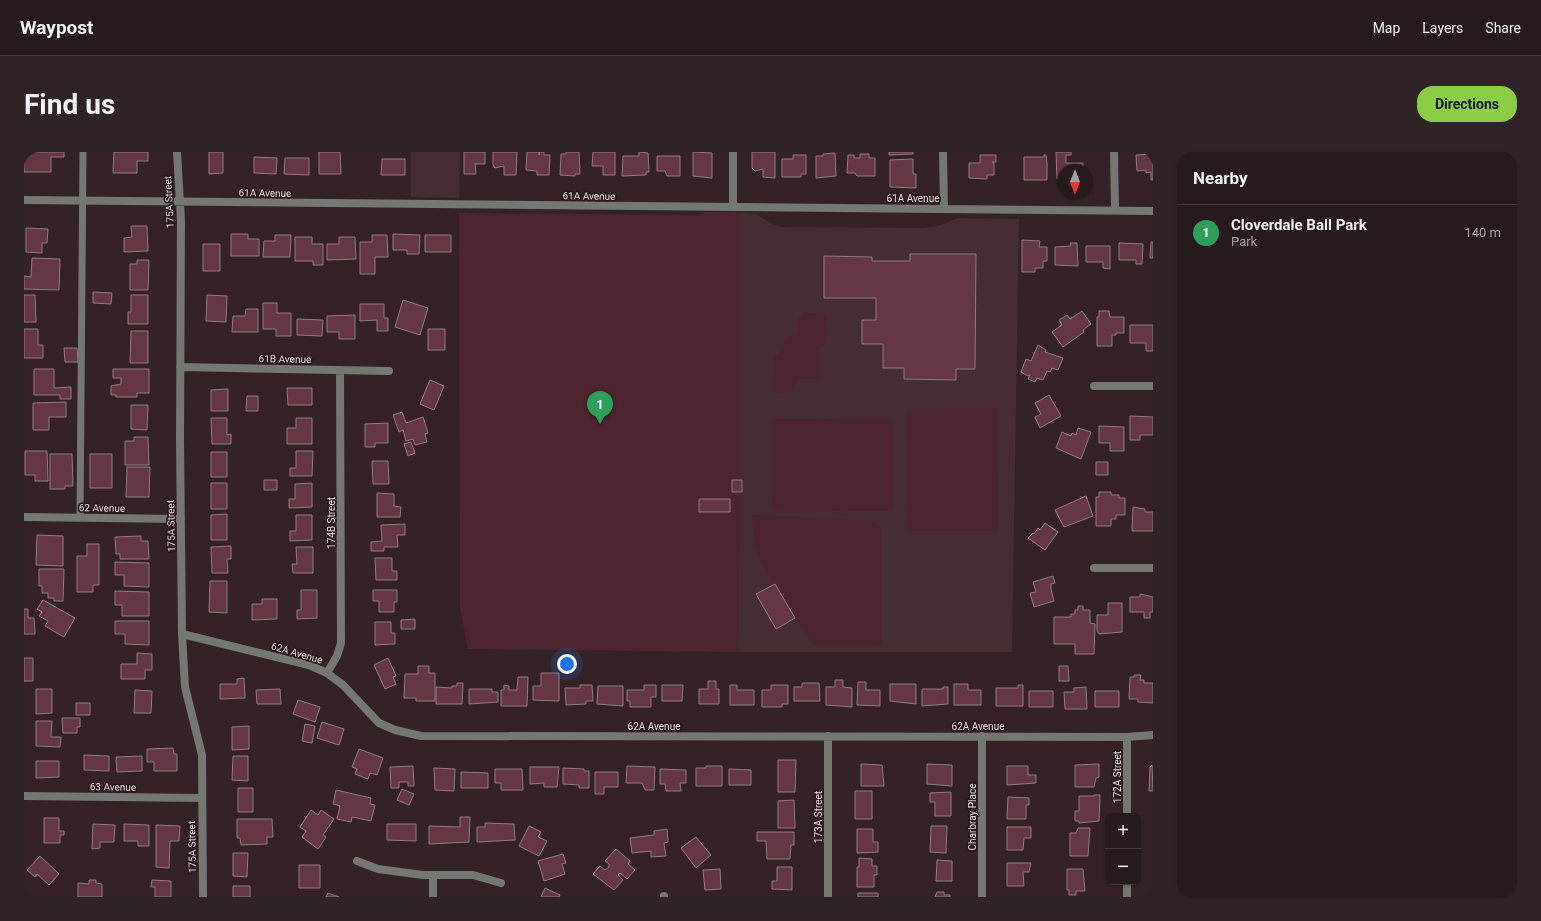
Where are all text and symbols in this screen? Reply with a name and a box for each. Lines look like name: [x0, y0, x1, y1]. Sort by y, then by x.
text: Waypost: [20, 16, 94, 39]
text: Map: [1373, 20, 1400, 36]
text: Layers: [1422, 20, 1463, 36]
text: Share: [1485, 20, 1521, 36]
button: Directions: [1417, 86, 1517, 122]
text: Find us: [24, 88, 115, 121]
north arrow: [1057, 164, 1093, 200]
text: Nearby: [1193, 168, 1248, 188]
street label: 175A Street: [162, 176, 176, 228]
street label: 61A Avenue: [238, 187, 292, 199]
street label: 61A Avenue: [562, 190, 616, 202]
street label: 61A Avenue: [887, 193, 939, 204]
text: Cloverdale Ball Park: [1231, 216, 1367, 234]
text: 1: [1202, 225, 1210, 240]
text: 140 m: [1464, 225, 1501, 240]
text: Park: [1231, 234, 1257, 249]
street label: 61B Avenue: [259, 353, 311, 365]
pin: 1: [587, 391, 613, 424]
street label: 174B Street: [326, 497, 337, 549]
street label: 175A Street: [165, 500, 177, 552]
street label: 62 Avenue: [79, 502, 125, 514]
street label: 62A Avenue: [270, 640, 324, 666]
your location: [557, 654, 577, 674]
street label: 62A Avenue: [628, 721, 680, 732]
street label: 62A Avenue: [952, 721, 1004, 732]
street label: 172A Street: [1112, 751, 1123, 803]
street label: 63 Avenue: [90, 781, 136, 793]
street label: Charbray Place: [967, 784, 978, 850]
street label: 173A Street: [813, 791, 824, 843]
map controls: [1105, 813, 1141, 885]
button: +: [1105, 813, 1141, 849]
street label: 175A Street: [186, 821, 198, 873]
button: −: [1105, 849, 1141, 885]

